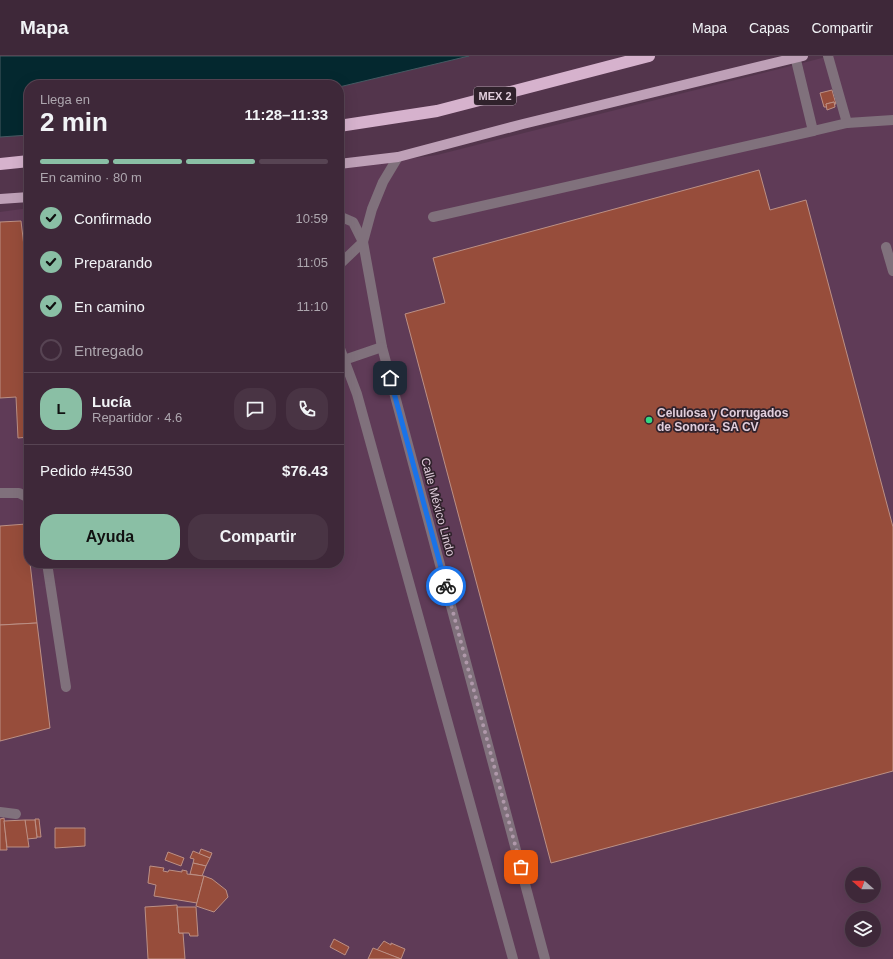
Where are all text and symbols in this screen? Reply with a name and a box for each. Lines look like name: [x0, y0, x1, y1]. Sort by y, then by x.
text: Mapa: [20, 17, 69, 38]
text: Mapa: [692, 20, 727, 36]
text: Capas: [749, 20, 790, 36]
text: Compartir: [812, 20, 873, 36]
road number: MEX 2: [474, 87, 516, 105]
text: Llega en: [40, 92, 90, 107]
text: 11:28–11:33: [245, 106, 328, 123]
text: 2 min: [40, 107, 108, 137]
text: En camino · 80 m: [40, 170, 142, 185]
icon: check: [40, 207, 62, 229]
text: Confirmado: [74, 210, 152, 227]
text: 10:59: [295, 211, 328, 226]
icon: check: [40, 251, 62, 273]
text: Preparando: [74, 254, 152, 271]
text: 11:05: [296, 255, 328, 270]
icon: check: [40, 295, 62, 317]
text: En camino: [74, 298, 145, 315]
text: 11:10: [296, 299, 328, 314]
text: Entregado: [74, 342, 143, 359]
pin: [373, 361, 407, 395]
icon: home: [379, 367, 401, 389]
button: chat: [234, 388, 276, 430]
button: phone: [286, 388, 328, 430]
text: Lucía: [92, 393, 131, 410]
text: L: [56, 400, 66, 417]
place label: Celulosa y Corrugados de Sonora, SA CV: [657, 406, 789, 434]
text: Repartidor · 4.6: [92, 410, 182, 425]
marker: Celulosa y Corrugados de Sonora, SA CV: [644, 415, 654, 425]
street label: Calle México Lindo: [418, 456, 458, 558]
text: Pedido #4530: [40, 462, 133, 479]
text: $76.43: [282, 462, 328, 479]
button: Ayuda: [40, 514, 180, 560]
button: Compartir: [188, 514, 328, 560]
courier: [426, 566, 466, 606]
icon: bike: [435, 575, 457, 597]
pin: [504, 850, 538, 884]
icon: bag: [510, 856, 532, 878]
north arrow: [845, 867, 881, 903]
map controls: [845, 867, 881, 947]
button: layers: [845, 911, 881, 947]

